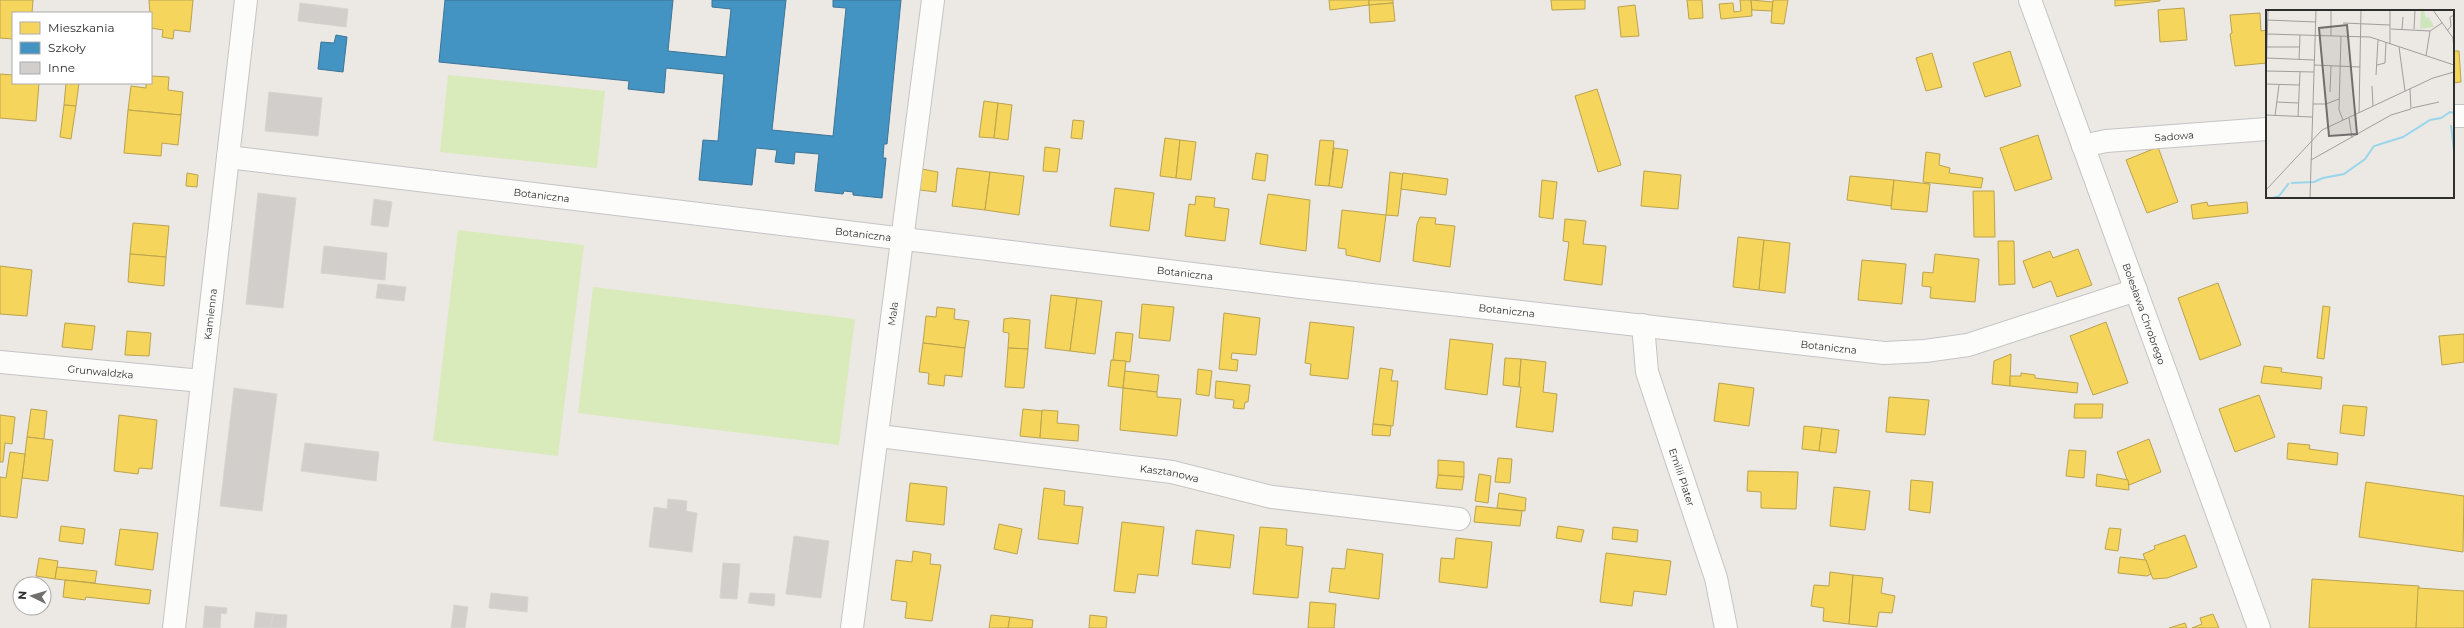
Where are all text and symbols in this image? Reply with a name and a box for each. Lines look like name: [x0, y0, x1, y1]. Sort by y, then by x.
inset map: [2266, 10, 2454, 198]
legend: [12, 12, 152, 84]
text: Mieszkania: [48, 20, 114, 35]
text: Szkoły: [48, 40, 86, 55]
text: Inne: [48, 60, 75, 75]
street label: Sadowa: [2154, 128, 2194, 144]
street label: Botaniczna: [513, 186, 570, 205]
street label: Botaniczna: [834, 225, 892, 244]
street label: Bolesława Chrobrego: [2119, 261, 2168, 367]
street label: Botaniczna: [1156, 264, 1214, 283]
street label: Kamienna: [201, 288, 220, 341]
street label: Mała: [885, 301, 901, 326]
street label: Botaniczna: [1478, 301, 1536, 320]
street label: Botaniczna: [1800, 338, 1857, 357]
street label: Grunwaldzka: [67, 362, 134, 382]
street label: Emilii Plater: [1666, 447, 1697, 508]
street label: Kasztanowa: [1139, 462, 1200, 486]
north arrow: [12, 576, 52, 616]
text: N: [15, 590, 29, 600]

